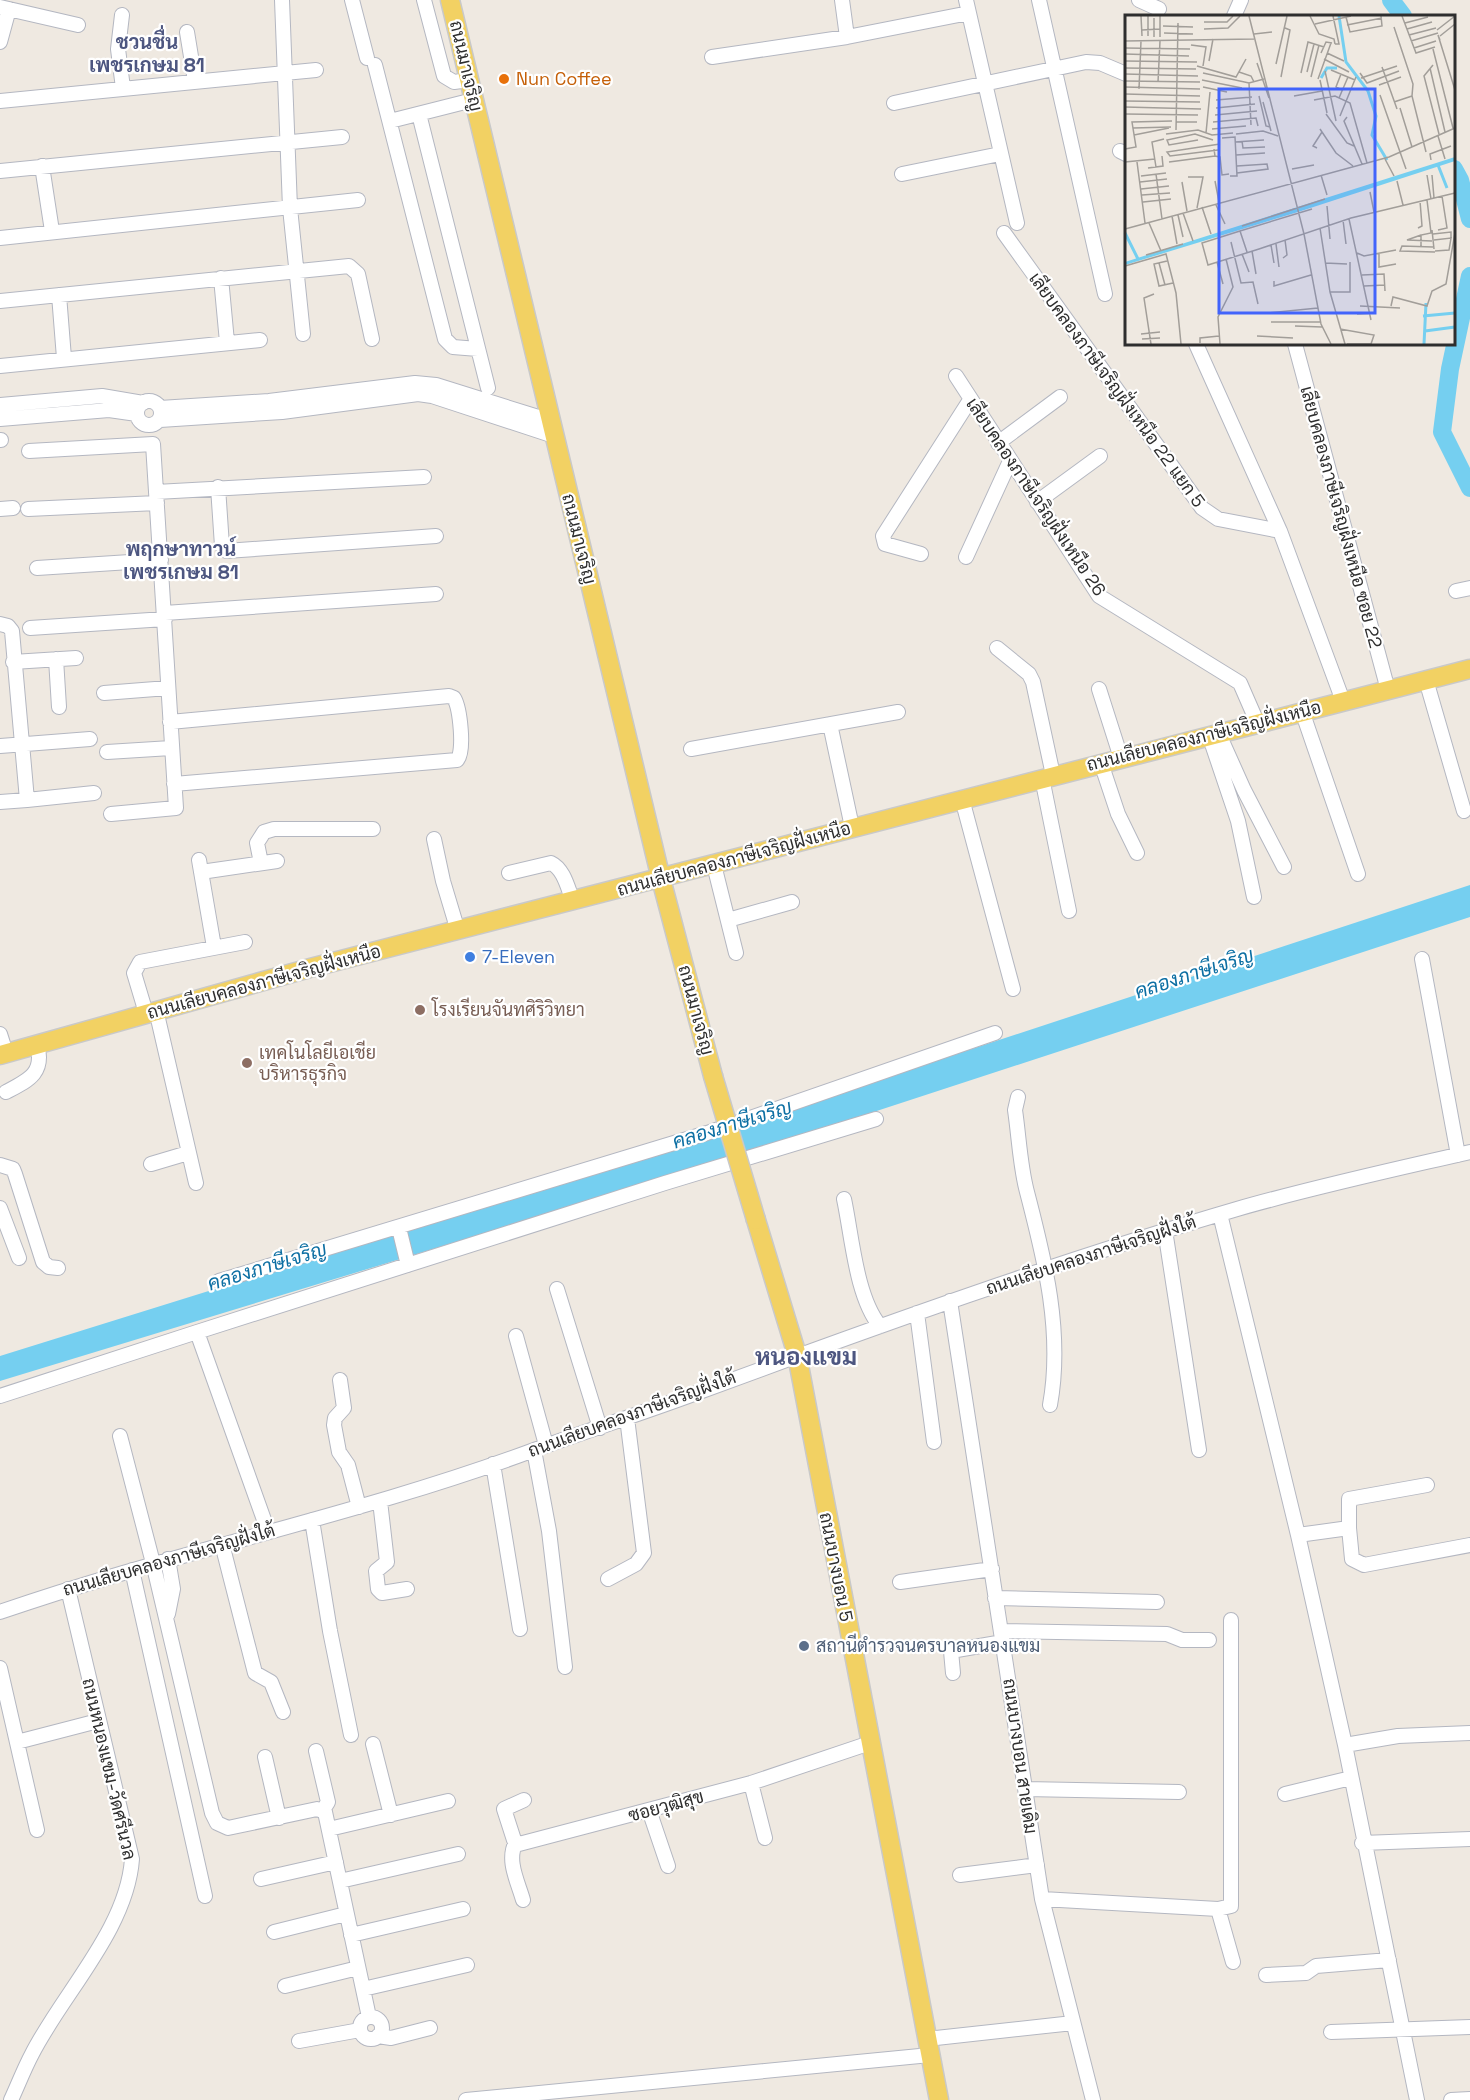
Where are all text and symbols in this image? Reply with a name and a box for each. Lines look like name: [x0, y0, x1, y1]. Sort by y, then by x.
inset map: [1125, 15, 1455, 345]
street label: ถนนมาเจริญ: [445, 18, 488, 114]
district label: ชวนชื่น เพชรเกษม 81: [89, 25, 205, 78]
place label: Nun Coffee: [516, 67, 612, 90]
marker: Nun Coffee: [497, 72, 511, 86]
street label: เลียบคลองภาษีเจริญฝั่งเหนือ 22 แยก 5: [1024, 266, 1213, 512]
street label: เลียบคลองภาษีเจริญฝั่งเหนือ ซอย 22: [1295, 382, 1391, 651]
street label: เลียบคลองภาษีเจริญฝั่งเหนือ 26: [961, 391, 1114, 600]
street label: ถนนมาเจริญ: [557, 491, 602, 586]
district label: พฤกษาทาวน์ เพชรเกษม 81: [123, 536, 239, 585]
street label: ถนนเลียบคลองภาษีเจริญฝั่งเหนือ: [1083, 692, 1324, 776]
street label: ถนนเลียบคลองภาษีเจริญฝั่งเหนือ: [614, 813, 853, 901]
street label: ถนนเลียบคลองภาษีเจริญฝั่งเหนือ: [144, 936, 383, 1024]
water label: คลองภาษีเจริญ: [1131, 941, 1257, 1004]
place label: 7-Eleven: [482, 945, 555, 968]
marker: 7-Eleven: [463, 950, 477, 964]
street label: ถนนมาเจริญ: [673, 962, 720, 1057]
place label: โรงเรียนจันทศิริวิทยา: [431, 997, 585, 1021]
marker: โรงเรียนจันทศิริวิทยา: [413, 1003, 427, 1017]
place label: เทคโนโลยีเอเชีย บริหารธุรกิจ: [259, 1040, 376, 1086]
marker: เทคโนโลยีเอเชีย บริหารธุรกิจ: [240, 1056, 254, 1070]
water label: คลองภาษีเจริญ: [669, 1093, 795, 1155]
street label: ถนนเลียบคลองภาษีเจริญฝั่งใต้: [982, 1206, 1200, 1299]
water label: คลองภาษีเจริญ: [204, 1235, 330, 1297]
district label: หนองแขม: [755, 1341, 857, 1372]
street label: ถนนเลียบคลองภาษีเจริญฝั่งใต้: [523, 1362, 740, 1462]
street label: ถนนบางบอน 5: [815, 1510, 858, 1624]
street label: ถนนเลียบคลองภาษีเจริญฝั่งใต้: [59, 1515, 278, 1601]
place label: สถานีตำรวจนครบาลหนองแขม: [816, 1633, 1040, 1657]
marker: สถานีตำรวจนครบาลหนองแขม: [797, 1639, 811, 1653]
street label: ถนนหนองแขม-วัดศรีนวล: [77, 1675, 143, 1862]
street label: ถนนบางบอน สายเดิม: [998, 1677, 1043, 1835]
street label: ซอยวุฒิสุข: [626, 1784, 706, 1828]

